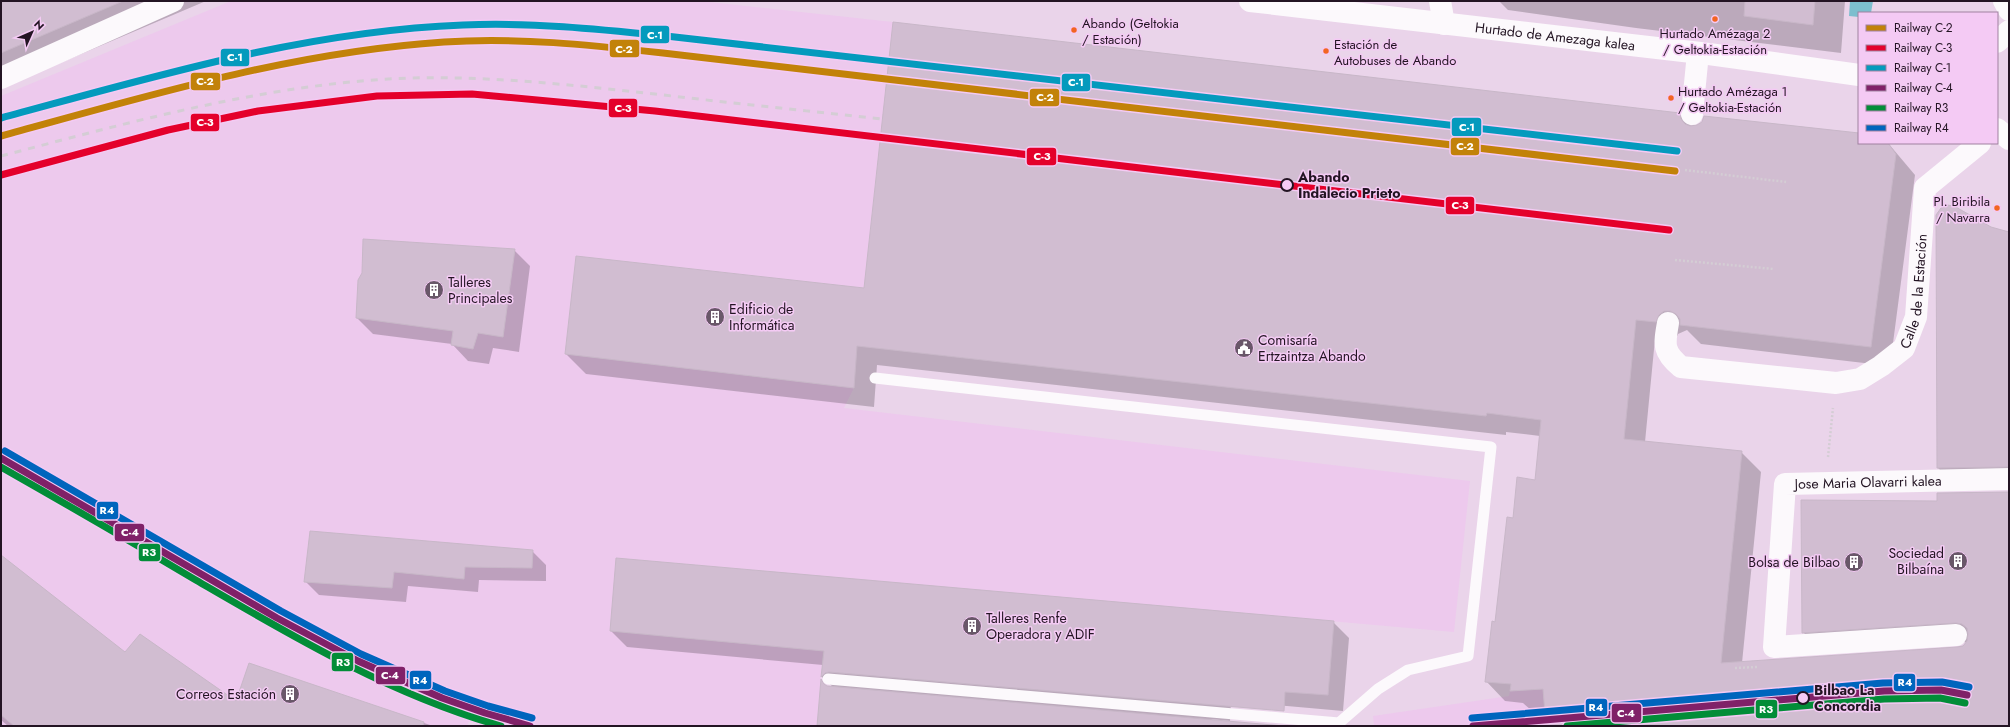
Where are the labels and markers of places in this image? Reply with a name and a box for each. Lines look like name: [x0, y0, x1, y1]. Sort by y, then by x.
place label: Abando (Geltokia / Estación): [1082, 14, 1179, 49]
marker: Hurtado Amézaga 2 / Geltokia-Estación: [1710, 14, 1720, 24]
place label: Hurtado Amézaga 2 / Geltokia-Estación: [1660, 24, 1770, 59]
marker: Abando (Geltokia / Estación): [1069, 25, 1079, 35]
place label: Estación de Autobuses de Abando: [1334, 35, 1456, 70]
marker: Estación de Autobuses de Abando: [1321, 46, 1331, 56]
place label: Hurtado Amézaga 1 / Geltokia-Estación: [1678, 82, 1787, 117]
marker: Hurtado Amézaga 1 / Geltokia-Estación: [1666, 93, 1676, 103]
place label: Abando Indalecio Prieto: [1297, 167, 1401, 203]
marker: Abando Indalecio Prieto: [1280, 178, 1294, 192]
place label: Pl. Biribila / Navarra: [1934, 192, 1990, 227]
marker: Pl. Biribila / Navarra: [1992, 203, 2002, 213]
place label: Talleres Principales: [448, 272, 513, 308]
building icon: Talleres Principales: [423, 279, 445, 301]
place label: Edificio de Informática: [729, 299, 794, 335]
building icon: Edificio de Informática: [704, 306, 726, 328]
place label: Comisaría Ertzaintza Abando: [1258, 330, 1366, 366]
public building icon: Comisaría Ertzaintza Abando: [1233, 337, 1255, 359]
place label: Sociedad Bilbaína: [1888, 543, 1944, 579]
building icon: Sociedad Bilbaína: [1947, 550, 1969, 572]
building icon: Bolsa de Bilbao: [1843, 551, 1865, 573]
place label: Bolsa de Bilbao: [1748, 552, 1840, 572]
place label: Talleres Renfe Operadora y ADIF: [986, 608, 1095, 644]
building icon: Talleres Renfe Operadora y ADIF: [961, 615, 983, 637]
place label: Bilbao La Concordia: [1814, 680, 1881, 716]
building icon: Correos Estación: [279, 683, 301, 705]
place label: Correos Estación: [176, 684, 276, 704]
marker: Bilbao La Concordia: [1796, 691, 1810, 705]

